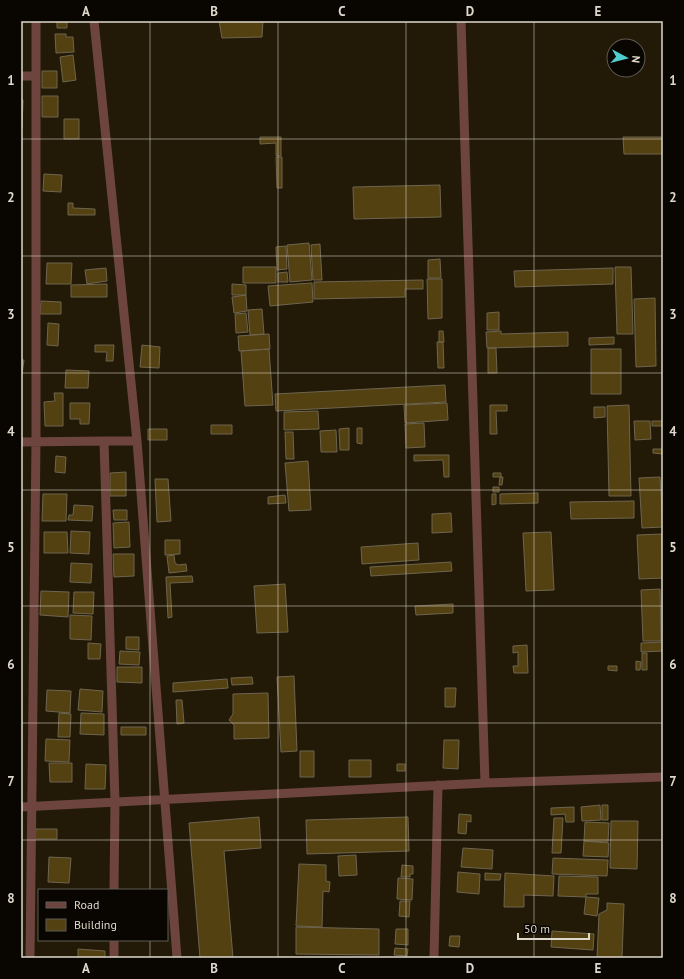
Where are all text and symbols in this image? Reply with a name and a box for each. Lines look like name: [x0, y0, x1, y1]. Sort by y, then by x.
text: A: [82, 3, 90, 20]
text: B: [210, 3, 218, 20]
text: C: [338, 3, 346, 20]
text: D: [466, 3, 474, 20]
text: E: [595, 3, 602, 20]
north arrow: [606, 38, 646, 78]
text: N: [629, 55, 643, 64]
text: 1: [7, 72, 15, 89]
text: 1: [669, 72, 677, 89]
text: 2: [7, 189, 15, 206]
text: 2: [669, 189, 677, 206]
text: 3: [7, 306, 15, 323]
text: 3: [669, 306, 677, 323]
text: 4: [7, 423, 15, 440]
text: 4: [669, 423, 677, 440]
text: 5: [7, 539, 15, 556]
text: 5: [669, 539, 677, 556]
text: 6: [7, 656, 15, 673]
text: 6: [669, 656, 677, 673]
text: 7: [7, 773, 15, 790]
text: 7: [669, 773, 677, 790]
legend: [38, 889, 168, 941]
text: 8: [7, 890, 15, 907]
text: 8: [669, 890, 677, 907]
text: Road: [74, 897, 99, 912]
scale bar: [518, 915, 589, 941]
text: Building: [74, 917, 117, 932]
text: 50 m: [524, 921, 550, 936]
text: A: [82, 960, 90, 977]
text: B: [210, 960, 218, 977]
text: C: [338, 960, 346, 977]
text: D: [466, 960, 474, 977]
text: E: [595, 960, 602, 977]

